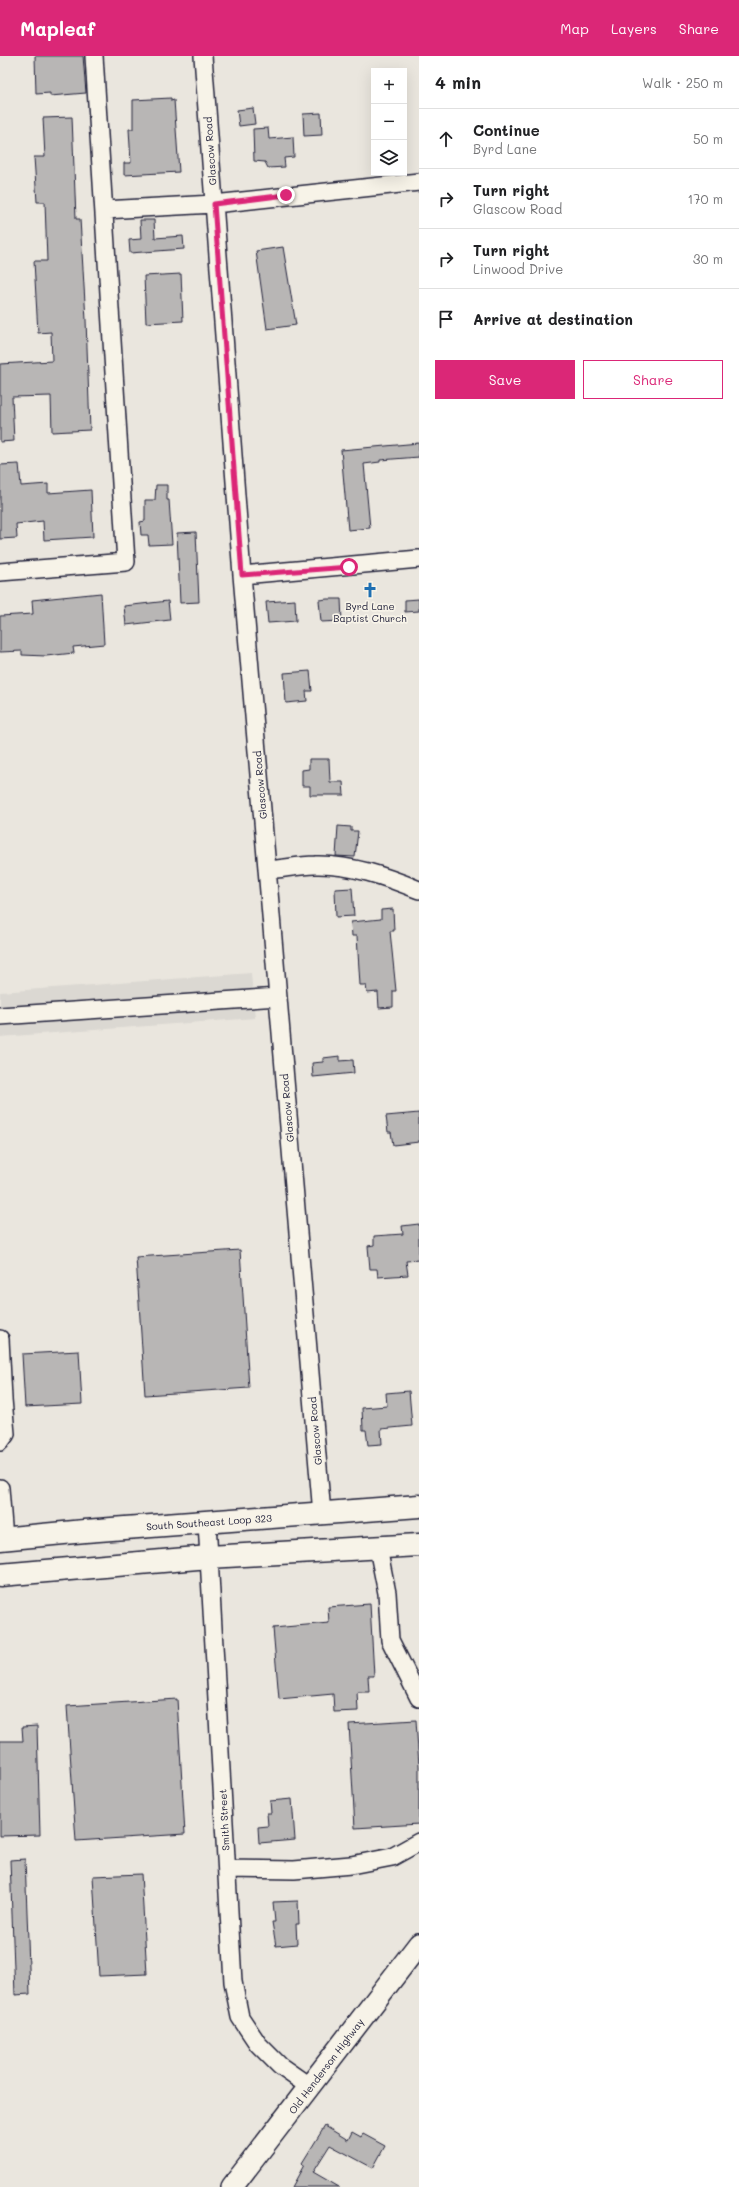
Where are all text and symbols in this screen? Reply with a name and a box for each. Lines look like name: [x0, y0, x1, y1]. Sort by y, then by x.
text: Mapleaf: [20, 16, 95, 41]
text: Map: [560, 19, 589, 38]
text: Layers: [611, 19, 657, 38]
text: Share: [679, 19, 719, 38]
map controls: [371, 68, 407, 176]
button: +: [371, 68, 407, 104]
text: 4 min: [435, 71, 481, 93]
text: Walk · 250 m: [642, 74, 723, 91]
button: −: [371, 104, 407, 140]
street label: Glascow Road: [201, 116, 219, 186]
text: Continue: [473, 120, 540, 140]
icon: ahead: [435, 128, 457, 150]
text: 50 m: [693, 130, 723, 147]
button: layers: [371, 140, 407, 176]
text: Byrd Lane: [473, 140, 537, 157]
text: Turn right: [473, 180, 550, 200]
route end: [277, 186, 295, 204]
icon: right: [435, 188, 457, 210]
text: 170 m: [687, 190, 723, 207]
text: Glascow Road: [473, 200, 562, 217]
text: Turn right: [473, 240, 550, 260]
icon: right: [435, 248, 457, 270]
text: 30 m: [693, 250, 723, 267]
text: Linwood Drive: [473, 260, 563, 277]
icon: arrive: [435, 308, 457, 330]
text: Arrive at destination: [473, 309, 633, 329]
button: Save: [435, 360, 575, 399]
button: Share: [583, 360, 723, 399]
route start: [340, 558, 358, 576]
church icon: Byrd Lane Baptist Church: [361, 581, 379, 599]
place label: Byrd Lane Baptist Church: [333, 599, 407, 625]
street label: Glascow Road: [250, 750, 270, 820]
street label: Glascow Road: [277, 1073, 297, 1143]
street label: Glascow Road: [305, 1396, 325, 1466]
street label: South Southeast Loop 323: [146, 1511, 272, 1533]
street label: Smith Street: [215, 1789, 233, 1851]
street label: Old Henderson Highway: [285, 2015, 367, 2117]

